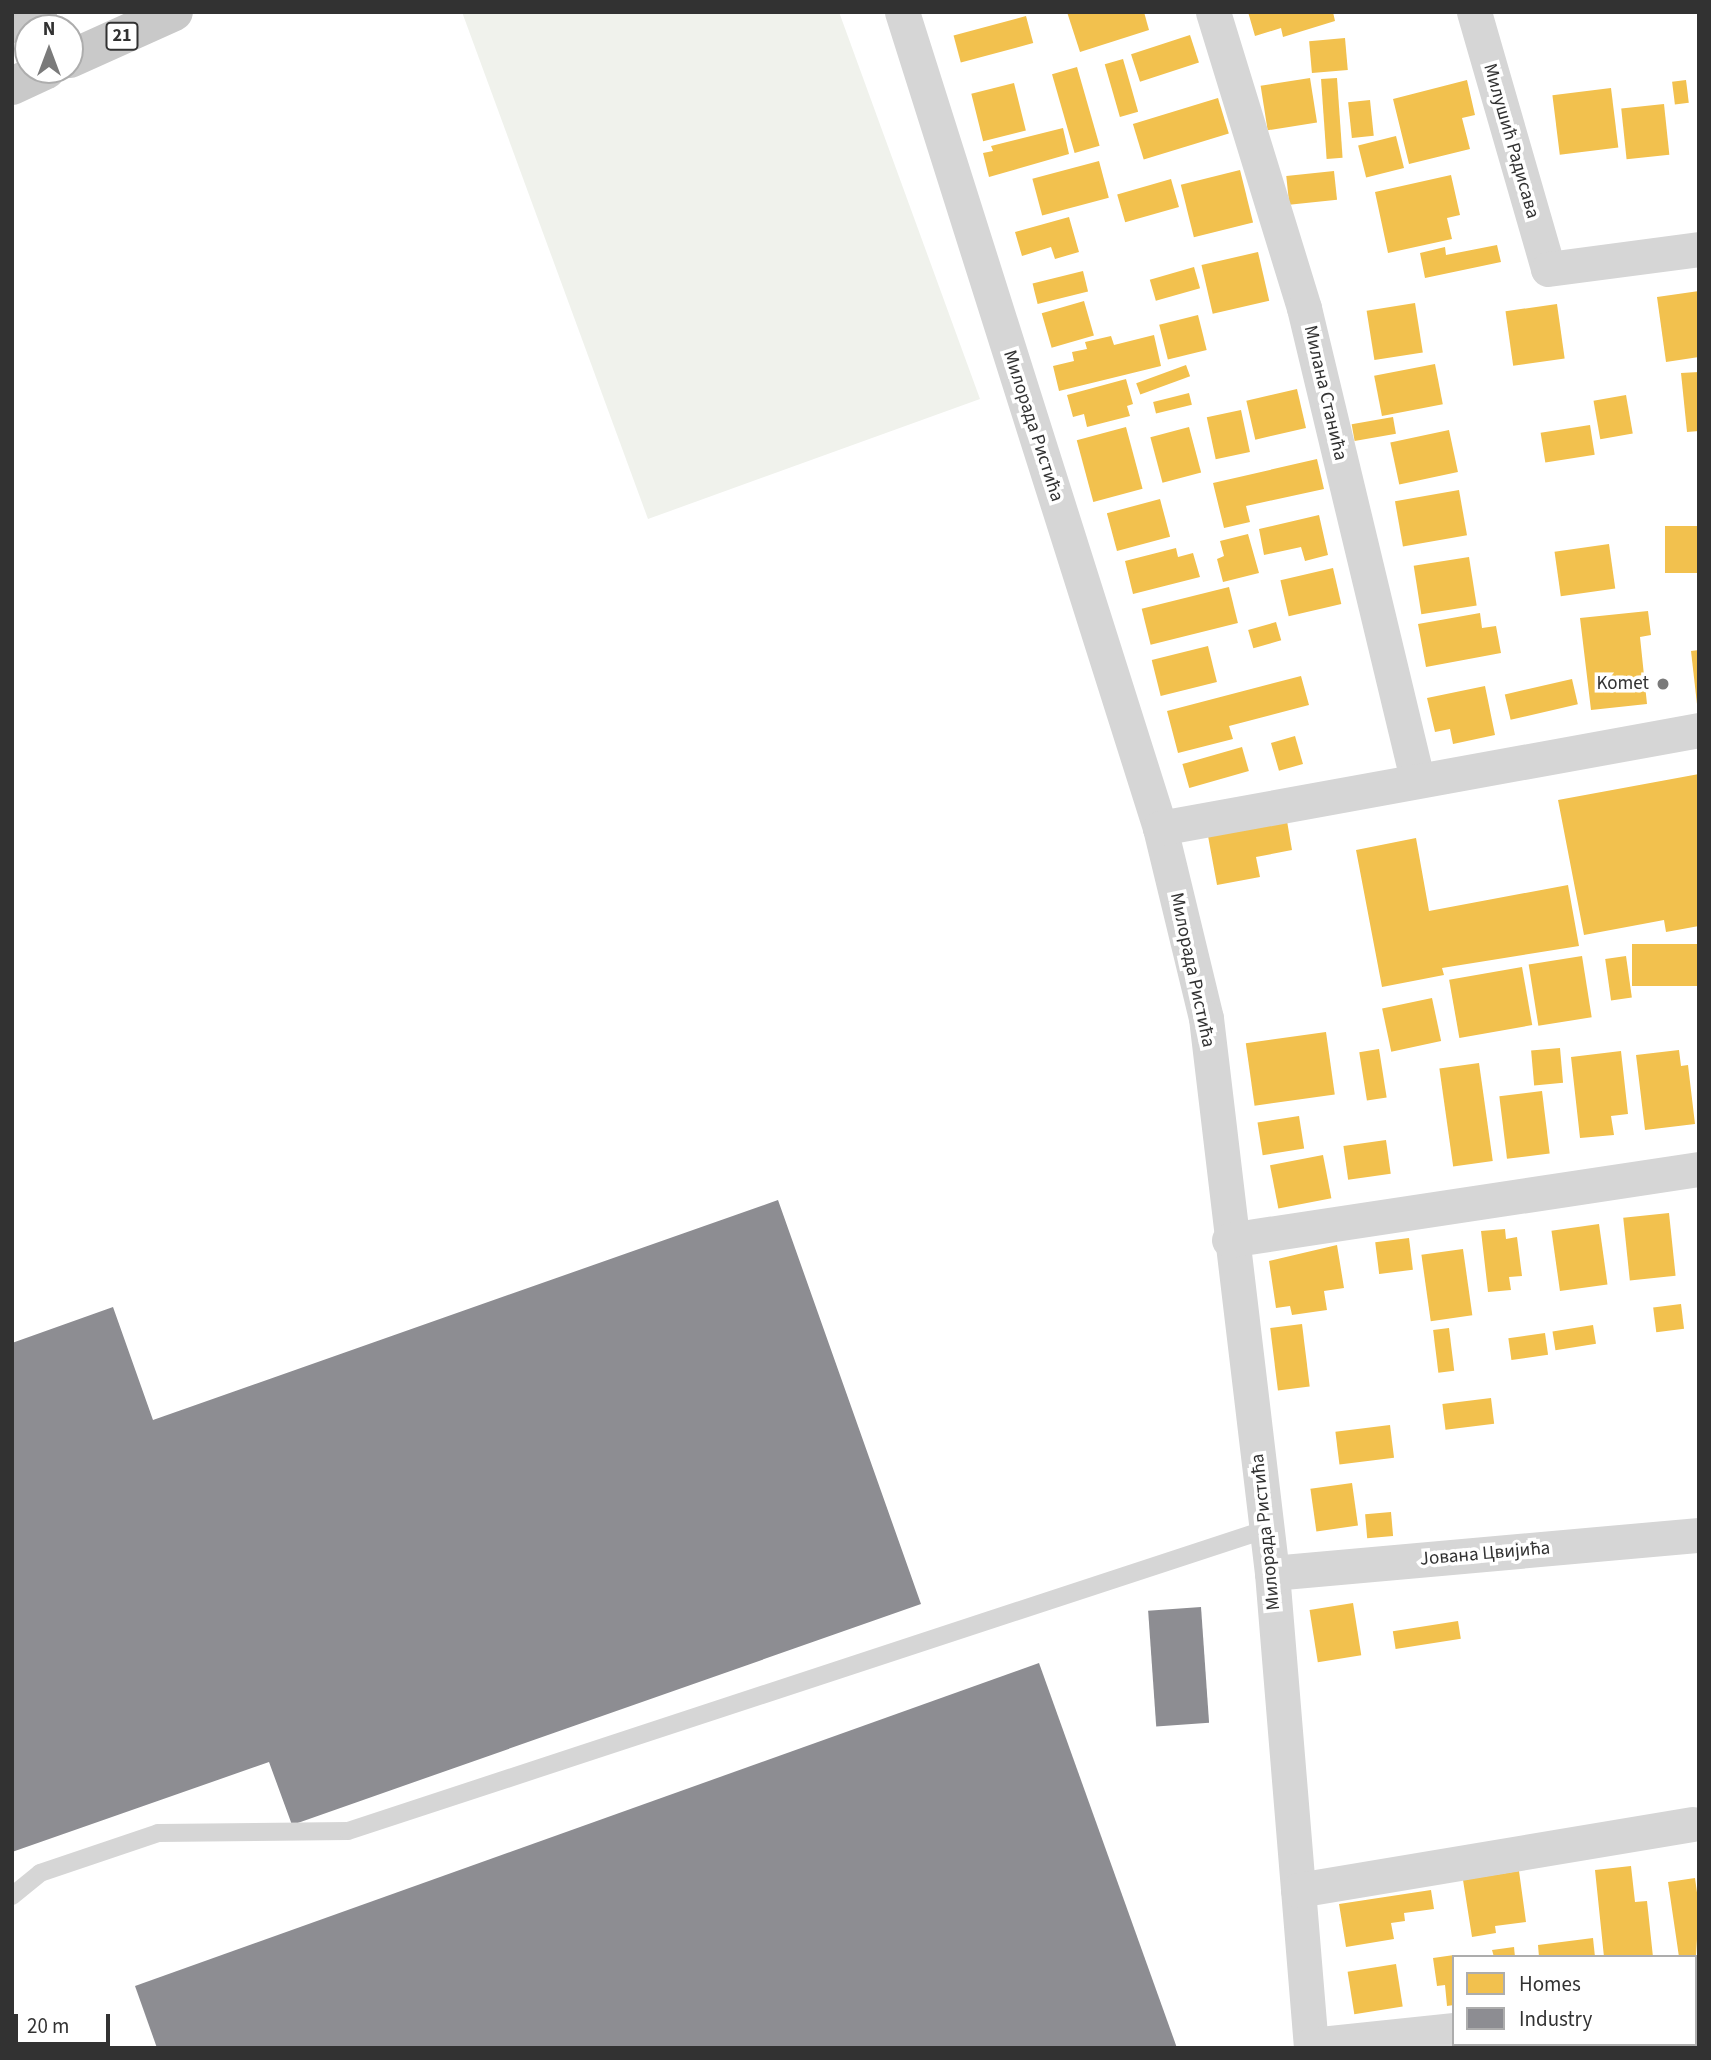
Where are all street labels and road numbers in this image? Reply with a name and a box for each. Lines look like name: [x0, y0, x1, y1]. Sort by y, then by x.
road number: 21: [104, 22, 140, 51]
street label: Милушић Радисава: [1478, 61, 1544, 221]
street label: Милана Станића: [1298, 323, 1352, 463]
street label: Милорада Ристића: [998, 348, 1068, 504]
street label: Милорада Ристића: [1164, 891, 1220, 1049]
street label: Милорада Ристића: [1246, 1452, 1286, 1612]
street label: Јована Цвијића: [1419, 1537, 1551, 1571]

